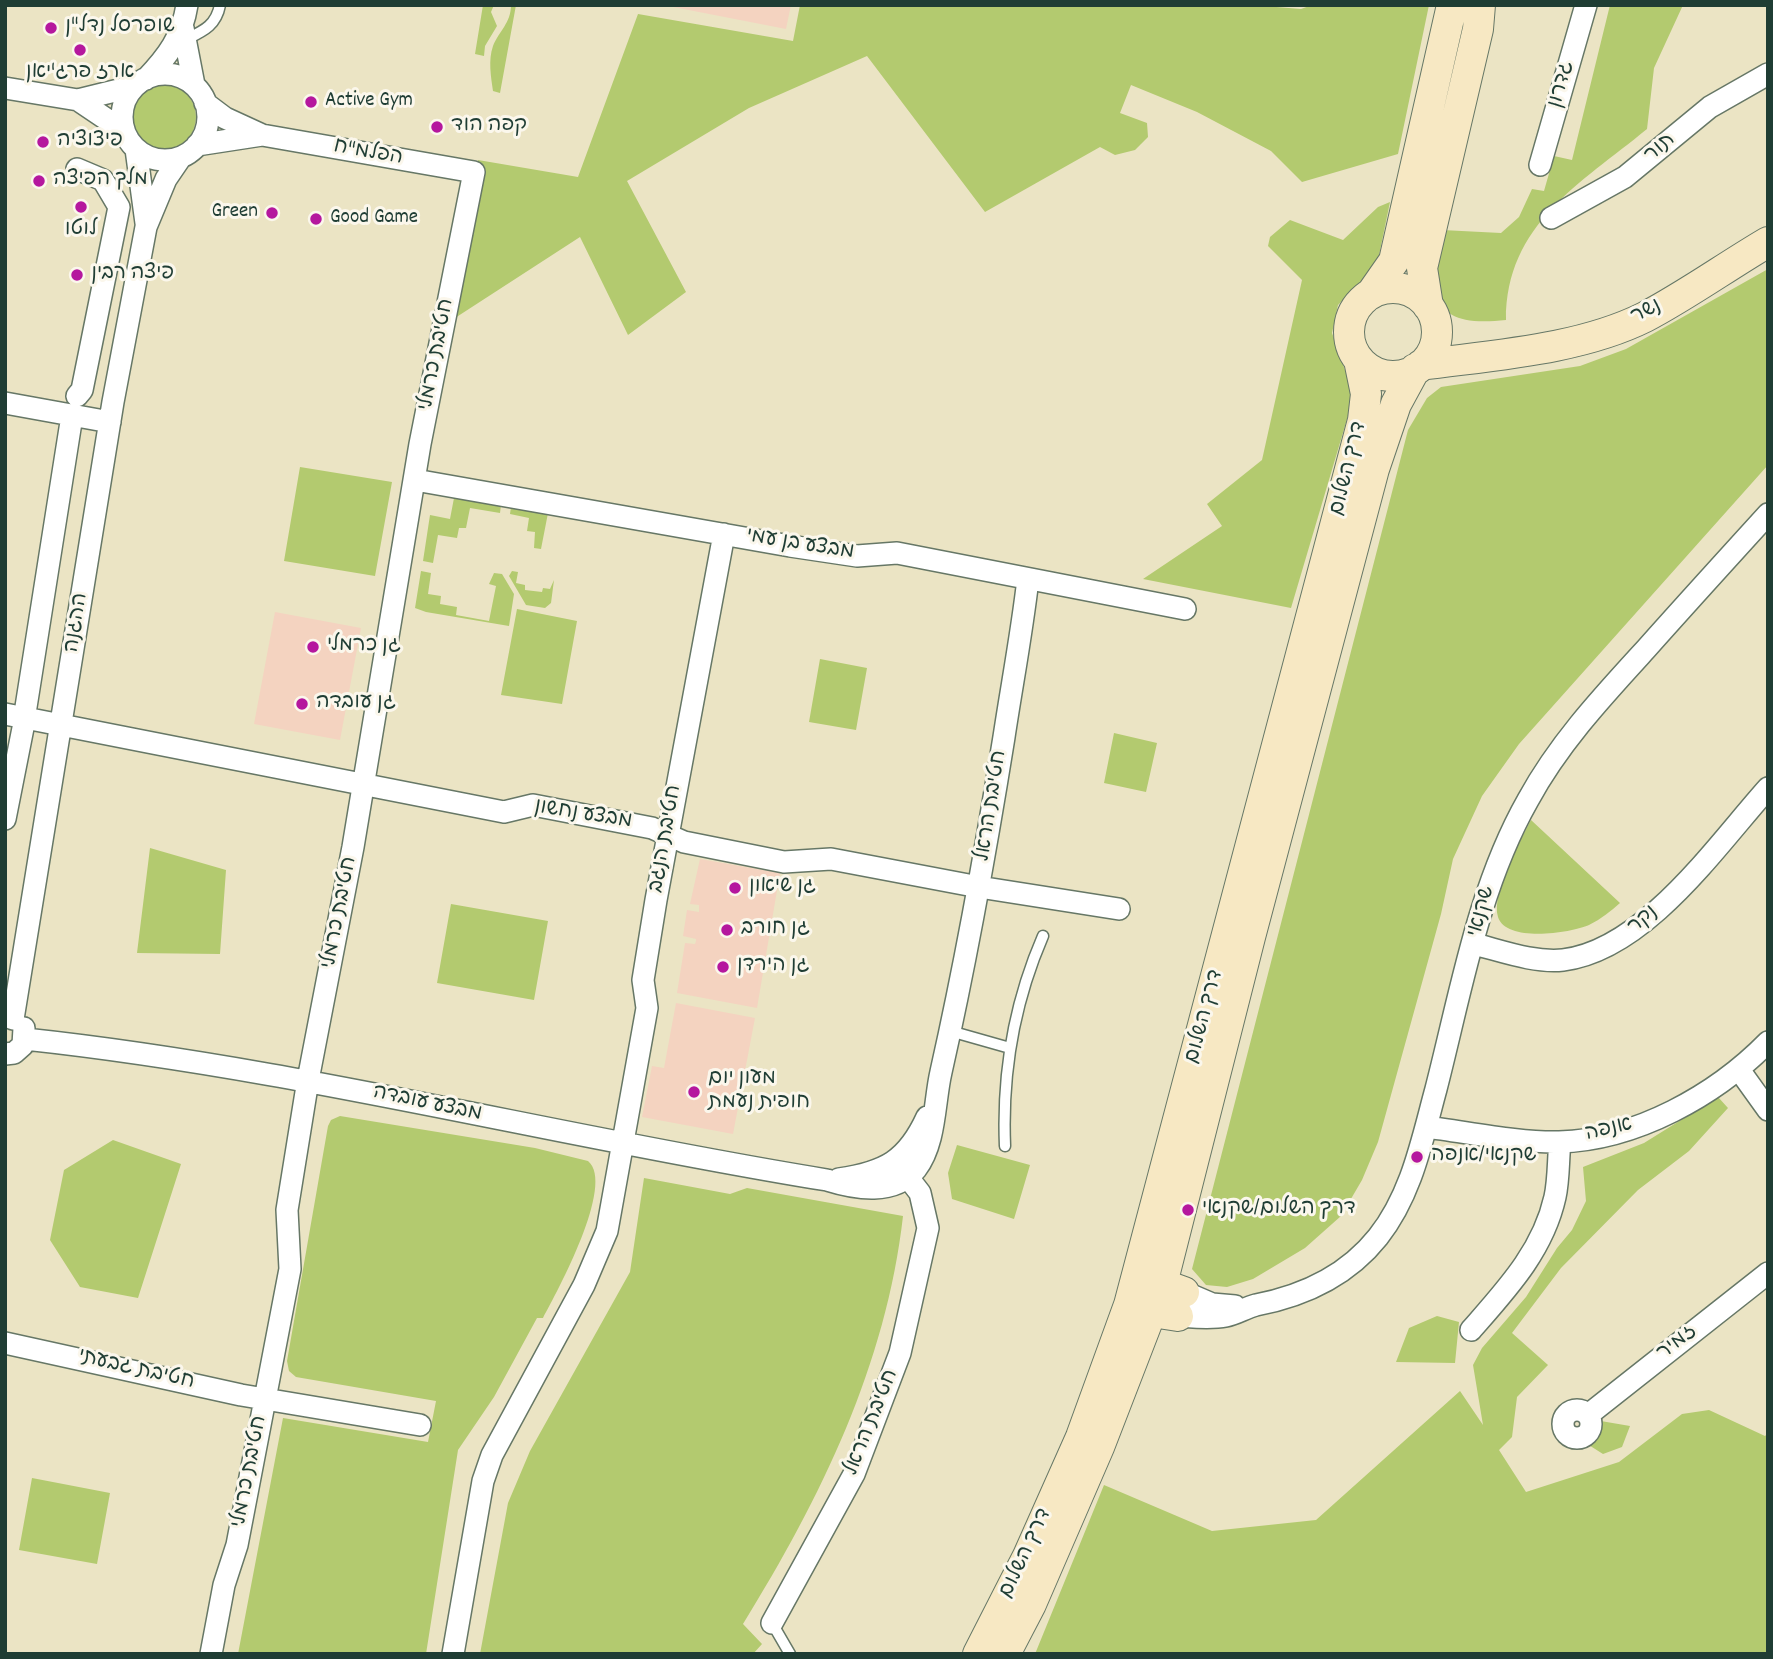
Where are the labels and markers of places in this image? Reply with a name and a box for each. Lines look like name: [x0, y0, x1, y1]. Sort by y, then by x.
place label: שופרסל נדל"ן: [65, 15, 175, 41]
marker: שופרסל נדל"ן: [43, 20, 59, 36]
marker: ארז פרג'יאן: [72, 42, 88, 58]
place label: ארז פרג'יאן: [26, 61, 134, 87]
place label: Active Gym: [325, 89, 413, 115]
marker: Active Gym: [303, 94, 319, 110]
place label: קפה הוד: [451, 114, 527, 140]
marker: קפה הוד: [429, 119, 445, 135]
place label: פיצוציה: [57, 129, 123, 155]
marker: פיצוציה: [35, 134, 51, 150]
place label: מלך הפיצה: [53, 168, 148, 194]
marker: מלך הפיצה: [31, 173, 47, 189]
marker: לוטו: [73, 199, 89, 215]
place label: Green: [211, 200, 258, 226]
marker: Green: [264, 205, 280, 221]
place label: Good Game: [330, 206, 418, 232]
marker: Good Game: [308, 211, 324, 227]
place label: לוטו: [65, 218, 97, 244]
place label: פיצה רבין: [91, 262, 174, 288]
marker: פיצה רבין: [69, 267, 85, 283]
place label: גן כרמלי: [327, 634, 401, 660]
marker: גן כרמלי: [305, 639, 321, 655]
place label: גן עובדה: [316, 691, 396, 717]
marker: גן עובדה: [294, 696, 310, 712]
place label: גן שיאון: [749, 875, 816, 901]
marker: גן שיאון: [727, 880, 743, 896]
place label: גן חורב: [741, 917, 810, 943]
marker: גן חורב: [719, 922, 735, 938]
place label: גן הירדן: [737, 954, 809, 980]
marker: גן הירדן: [715, 959, 731, 975]
place label: מעון יום חופית נעמת: [708, 1067, 810, 1117]
marker: מעון יום חופית נעמת: [686, 1084, 702, 1100]
place label: שקנאי/אנפה: [1431, 1144, 1536, 1170]
marker: שקנאי/אנפה: [1409, 1149, 1425, 1165]
place label: דרך השלום/שקנאי: [1202, 1197, 1356, 1223]
marker: דרך השלום/שקנאי: [1180, 1202, 1196, 1218]

